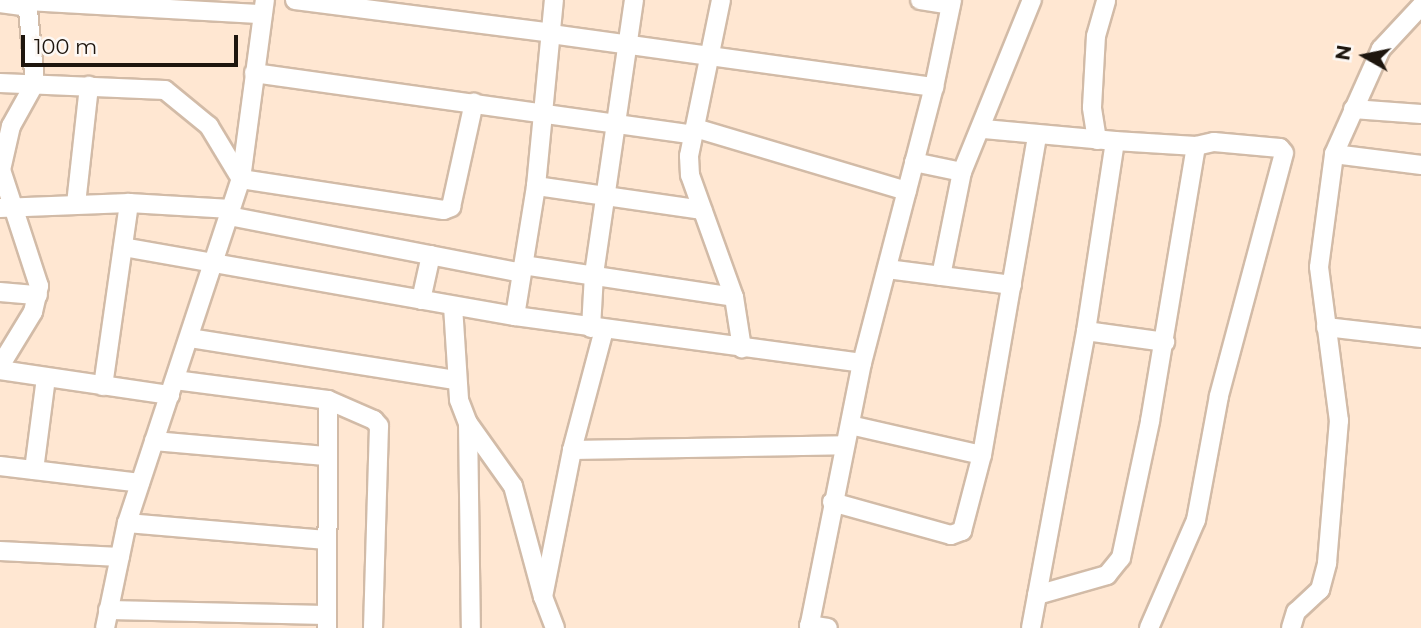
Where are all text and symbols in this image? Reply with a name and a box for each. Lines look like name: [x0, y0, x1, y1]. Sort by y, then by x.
scale bar: [24, 21, 242, 65]
north arrow: [1330, 21, 1400, 91]
text: 100 m: [34, 34, 97, 59]
text: N: [1331, 43, 1356, 62]

